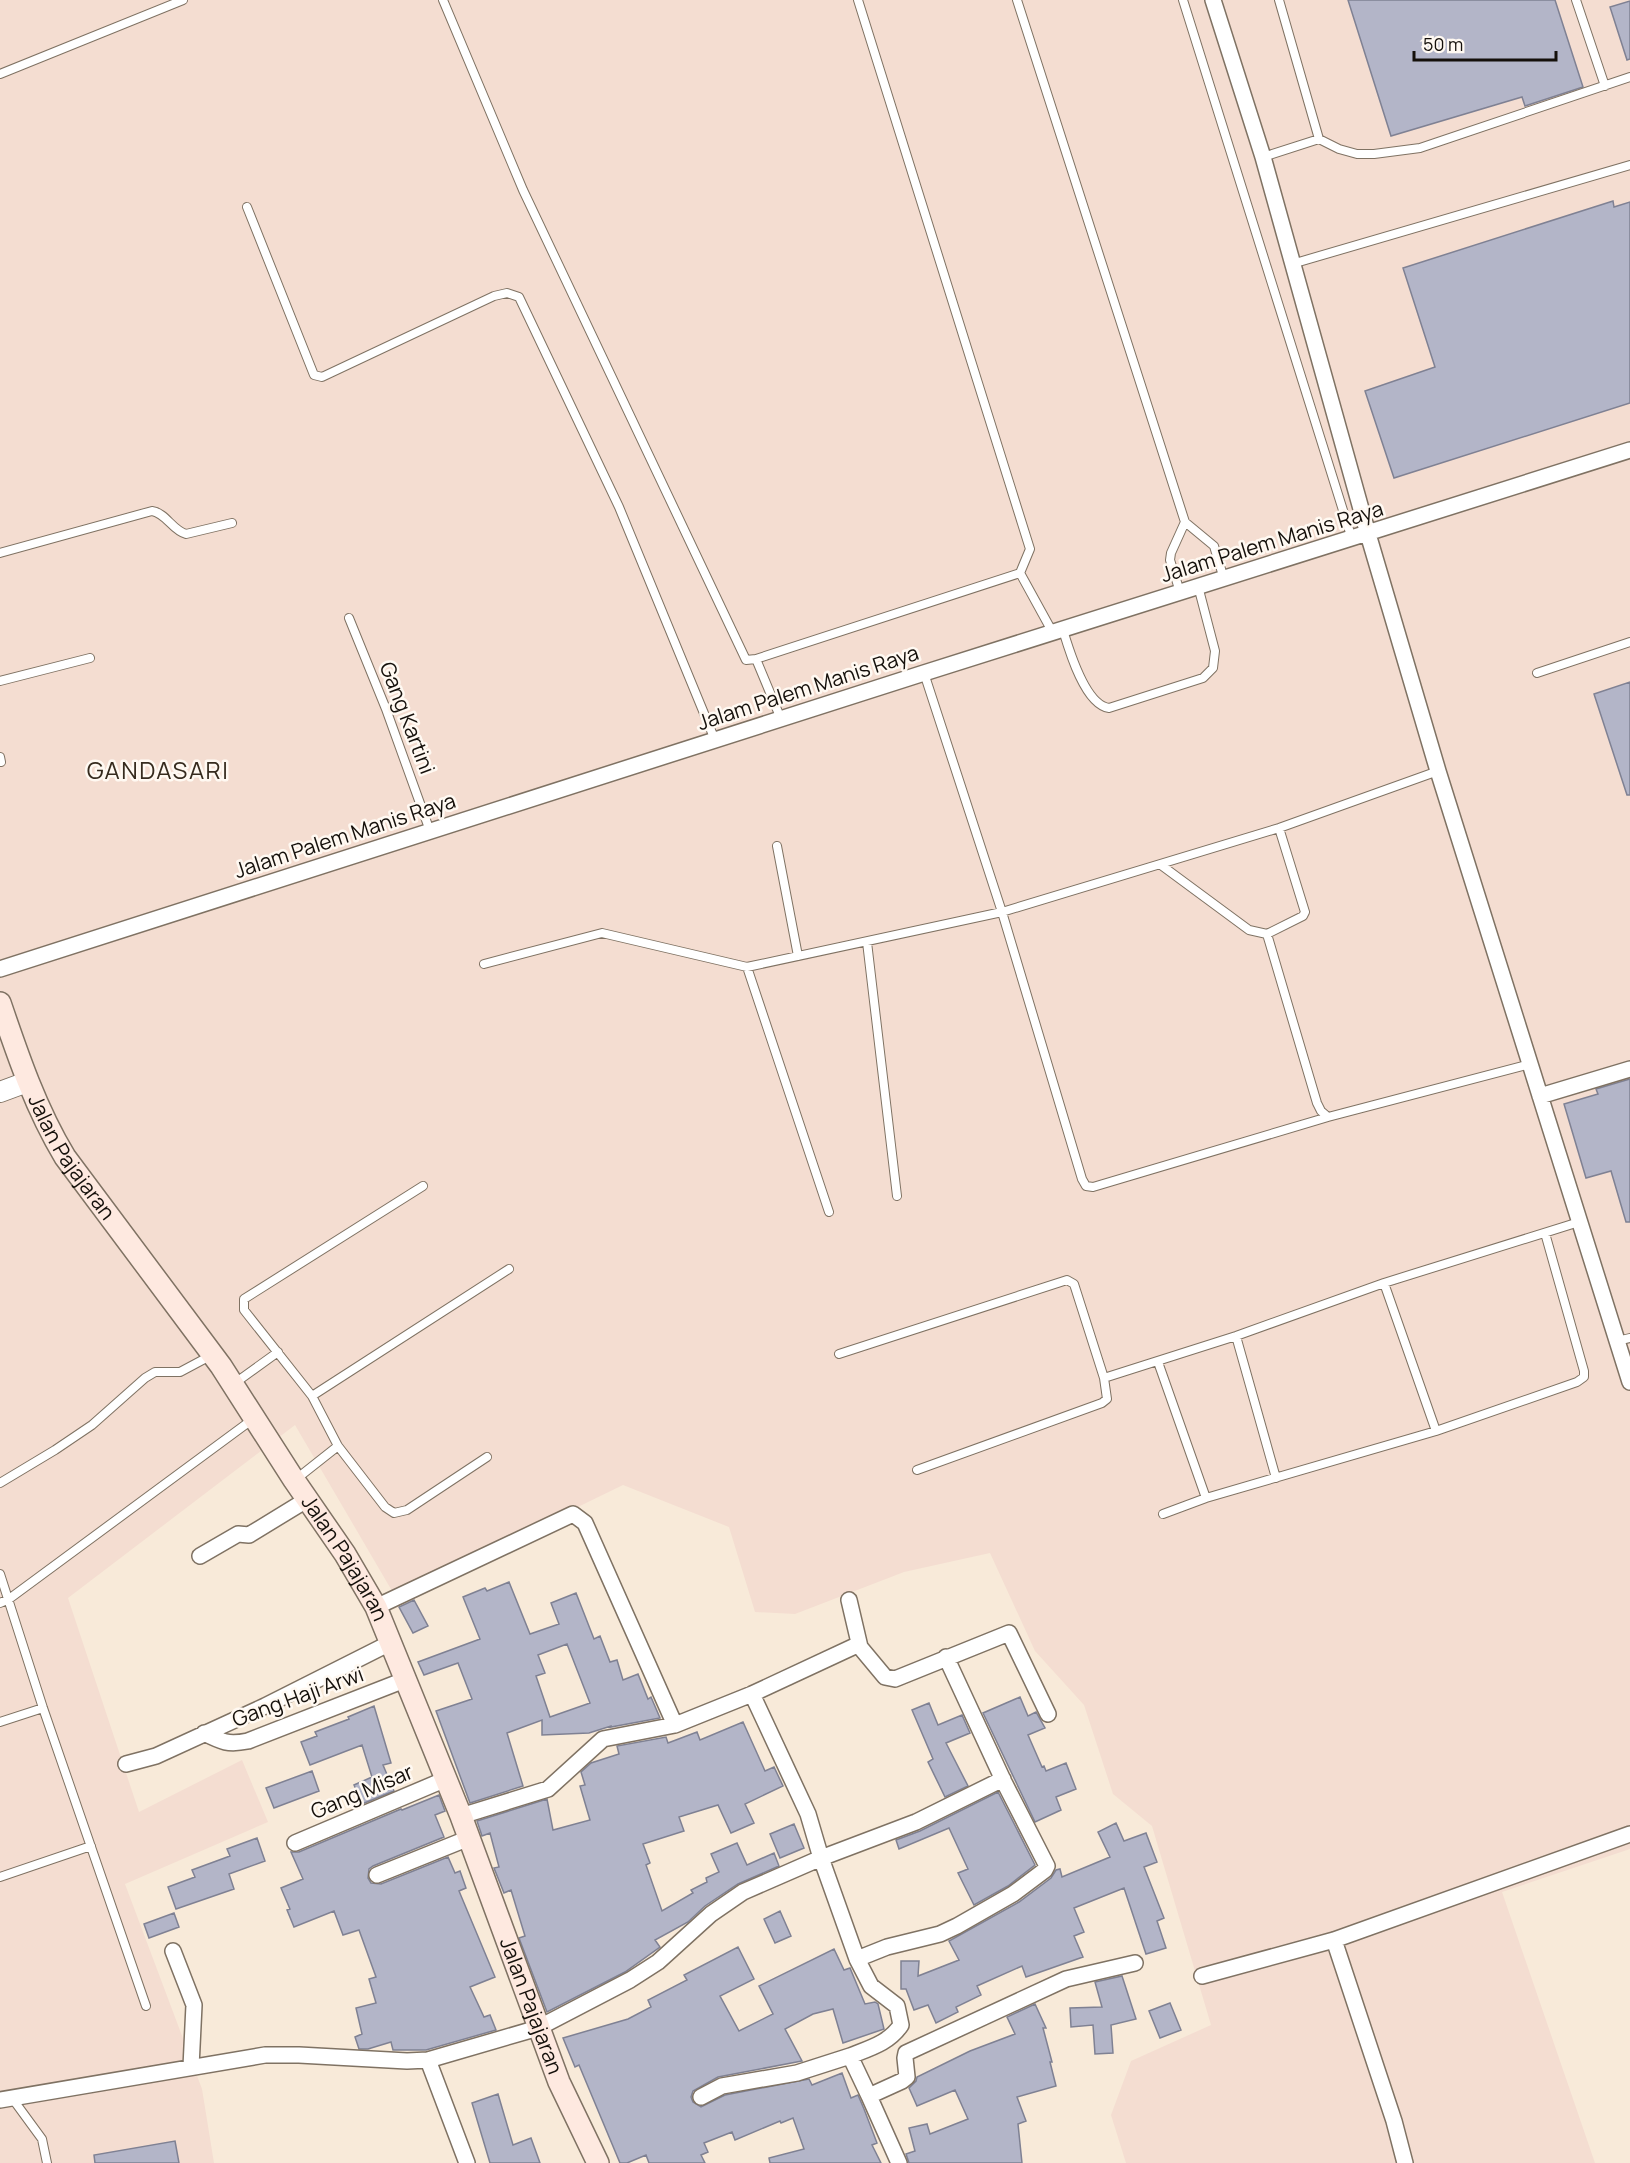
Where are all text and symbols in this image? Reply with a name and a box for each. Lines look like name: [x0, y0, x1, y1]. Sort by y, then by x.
scale bar: [1414, 24, 1556, 62]
text: 50 m: [1423, 32, 1463, 56]
street label: Jalam Palem Manis Raya: [1157, 494, 1386, 588]
street label: Jalam Palem Manis Raya: [693, 638, 922, 736]
street label: Gang Kartini: [374, 658, 442, 778]
district label: GANDASARI: [87, 753, 229, 786]
street label: Jalam Palem Manis Raya: [230, 786, 459, 884]
street label: Jalan Pajajaran: [22, 1090, 122, 1225]
street label: Jalan Pajajaran: [295, 1489, 395, 1625]
street label: Gang Haji Arwi: [228, 1659, 367, 1733]
street label: Gang Misar: [306, 1757, 417, 1825]
street label: Jalan Pajajaran: [494, 1933, 570, 2078]

